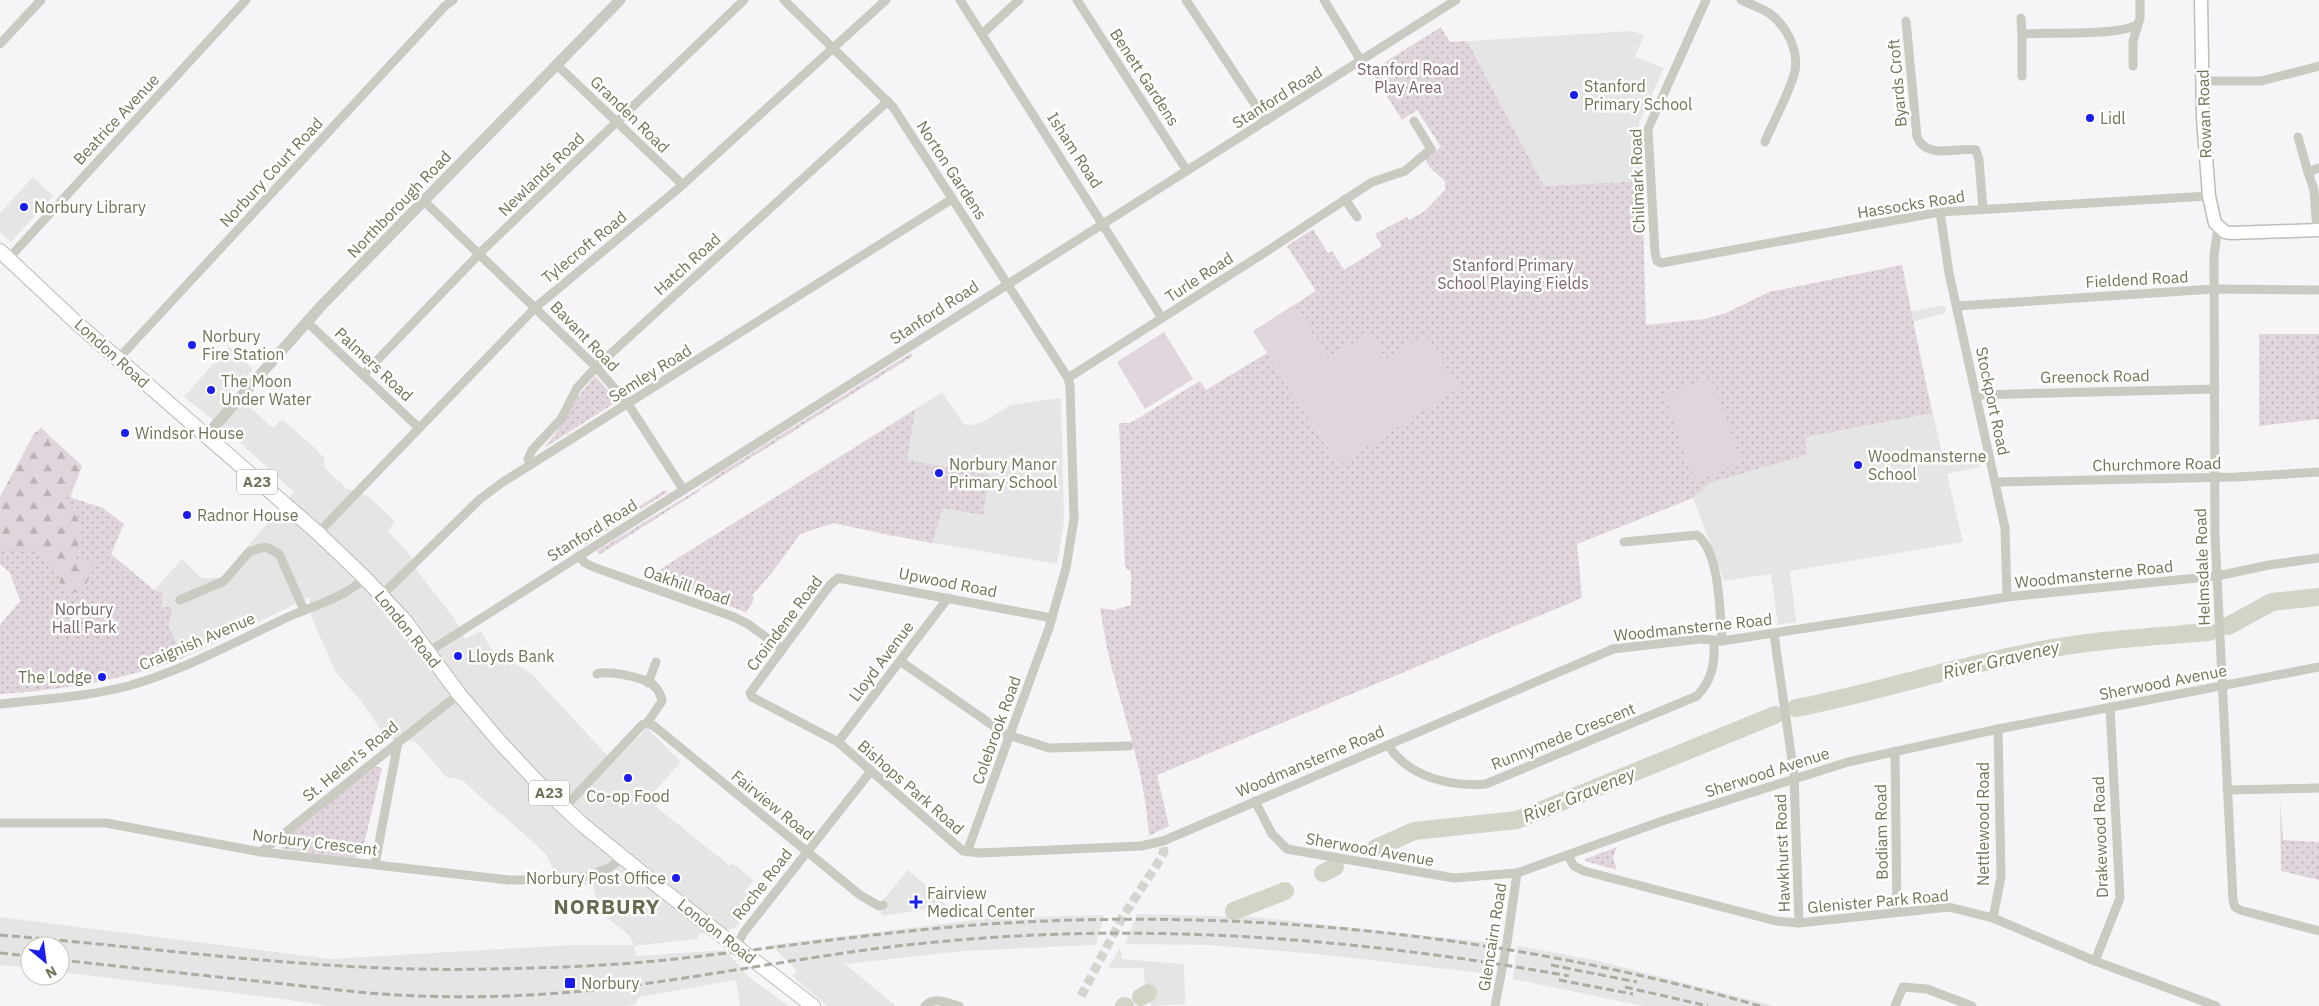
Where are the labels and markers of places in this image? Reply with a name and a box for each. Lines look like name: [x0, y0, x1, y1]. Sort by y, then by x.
place label: Stanford Primary School: [1584, 76, 1692, 114]
marker: Stanford Primary School: [1568, 89, 1580, 101]
place label: Lidl: [2100, 108, 2126, 128]
marker: Lidl: [2084, 112, 2096, 124]
place label: Norbury Library: [34, 197, 146, 217]
marker: Norbury Library: [18, 201, 30, 213]
place label: Norbury Fire Station: [202, 326, 284, 364]
marker: Norbury Fire Station: [186, 339, 198, 351]
place label: The Moon Under Water: [221, 371, 312, 409]
marker: The Moon Under Water: [205, 384, 217, 396]
place label: Windsor House: [135, 423, 244, 443]
marker: Windsor House: [119, 427, 131, 439]
place label: Woodmansterne School: [1868, 446, 1987, 484]
place label: Norbury Manor Primary School: [949, 454, 1057, 492]
marker: Woodmansterne School: [1852, 459, 1864, 471]
marker: Norbury Manor Primary School: [933, 467, 945, 479]
place label: Radnor House: [197, 505, 299, 525]
marker: Radnor House: [181, 509, 193, 521]
place label: Lloyds Bank: [468, 646, 555, 666]
marker: Lloyds Bank: [452, 650, 464, 662]
place label: The Lodge: [18, 667, 92, 687]
marker: The Lodge: [96, 671, 108, 683]
marker: Co-op Food: [622, 772, 634, 784]
place label: Co-op Food: [586, 786, 670, 806]
place label: Norbury Post Office: [526, 868, 666, 888]
marker: Norbury Post Office: [670, 872, 682, 884]
place label: Fairview Medical Center: [927, 883, 1035, 921]
marker: Fairview Medical Center: [909, 895, 923, 909]
place label: Norbury: [581, 973, 640, 993]
marker: Norbury: [563, 976, 577, 990]

